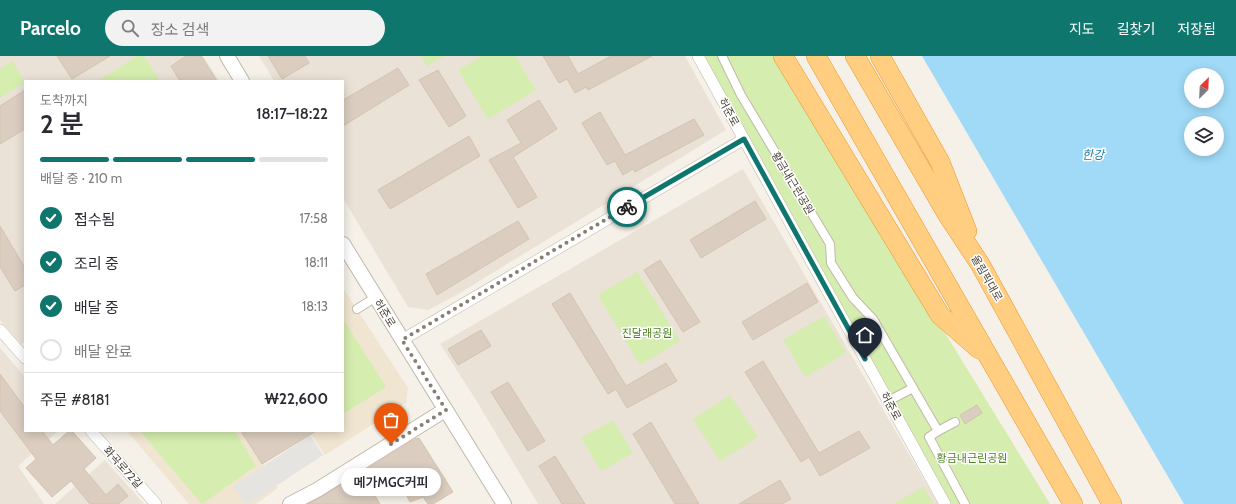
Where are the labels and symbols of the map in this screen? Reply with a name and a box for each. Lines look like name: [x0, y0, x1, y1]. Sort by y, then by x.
north arrow: [1184, 68, 1224, 108]
street label: 허준로: [716, 95, 742, 129]
water label: 한강: [1082, 147, 1106, 162]
street label: 황금내근린공원: [769, 149, 817, 217]
courier: [607, 187, 647, 227]
street label: 올림픽대로: [968, 253, 1006, 303]
street label: 허준로: [371, 296, 399, 330]
pin: [848, 318, 882, 359]
park label: 진달래공원: [622, 326, 672, 340]
street label: 허준로: [878, 389, 904, 423]
pin: [374, 403, 408, 444]
street label: 화곡로72길: [100, 443, 146, 491]
park label: 황금내근린공원: [937, 451, 1007, 465]
callout: 메가MGC커피: [341, 468, 441, 496]

